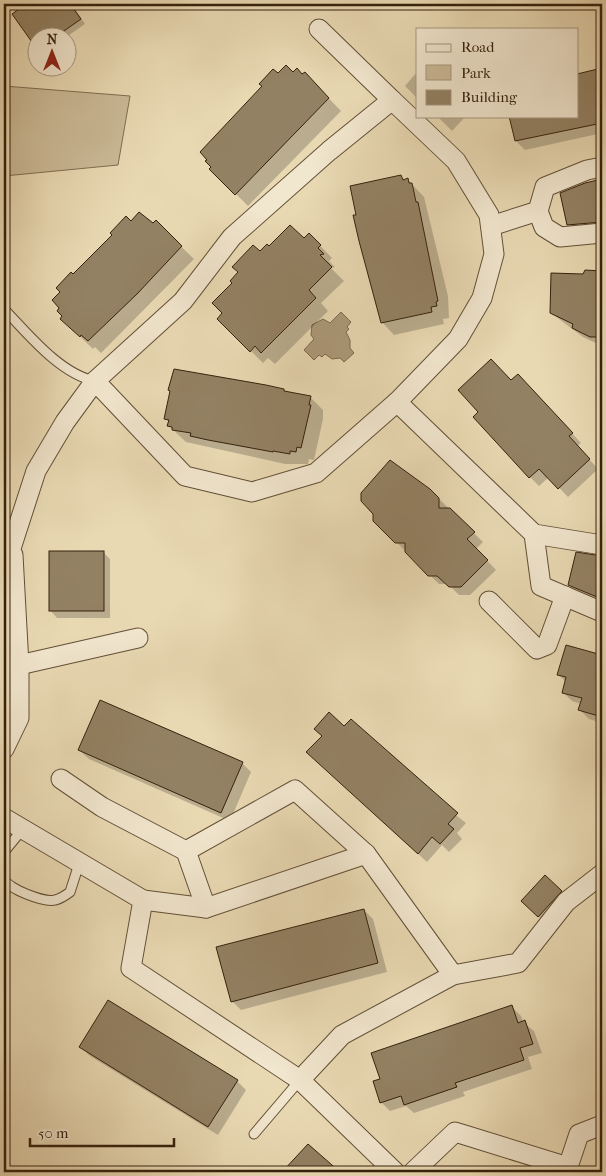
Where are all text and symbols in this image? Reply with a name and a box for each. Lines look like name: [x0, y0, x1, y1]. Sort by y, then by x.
north arrow: [28, 28, 78, 78]
legend: [416, 28, 578, 118]
text: N: [47, 31, 58, 48]
text: Road: [461, 38, 495, 56]
text: Park: [461, 64, 491, 82]
text: Building: [461, 88, 518, 106]
scale bar: [30, 1116, 174, 1148]
text: 50 m: [38, 1124, 69, 1142]

